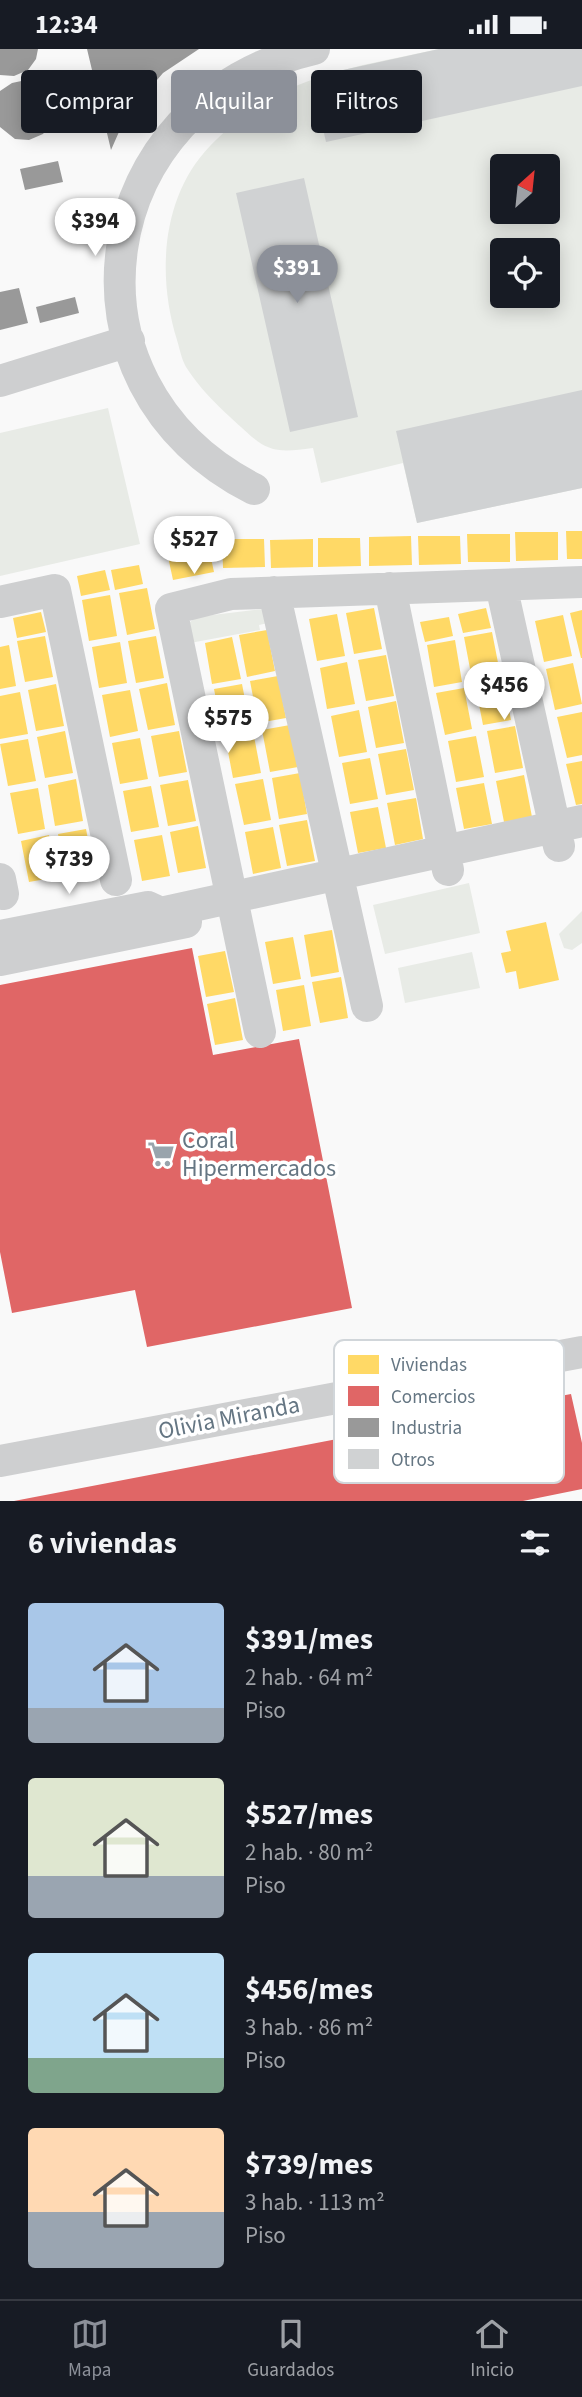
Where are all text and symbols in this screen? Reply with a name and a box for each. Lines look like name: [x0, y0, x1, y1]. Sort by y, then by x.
text: 12:34: [35, 6, 98, 43]
chip: Comprar: [21, 70, 157, 133]
chip: Alquilar: [171, 70, 297, 133]
chip: Filtros: [311, 70, 422, 133]
north arrow: [490, 154, 560, 224]
map controls: [490, 154, 560, 308]
pin: $394: [54, 199, 136, 258]
text: $394: [71, 204, 119, 237]
button: locate: [490, 238, 560, 308]
pin: $391: [256, 245, 338, 305]
text: $391: [273, 251, 321, 284]
pin: $527: [153, 517, 235, 576]
text: $527: [170, 522, 218, 555]
pin: $456: [463, 663, 545, 722]
text: $456: [480, 668, 528, 701]
pin: $575: [187, 695, 269, 755]
text: $575: [204, 701, 252, 734]
pin: $739: [28, 837, 110, 896]
text: $739: [45, 842, 93, 875]
place label: Coral Hipermercados: [182, 1123, 336, 1186]
supermarket icon: Coral Hipermercados: [146, 1139, 176, 1169]
legend: [334, 1340, 564, 1483]
text: Viviendas: [391, 1352, 467, 1379]
text: Comercios: [391, 1384, 475, 1411]
street label: Olivia Miranda: [155, 1387, 303, 1449]
text: Industria: [391, 1415, 462, 1442]
text: Otros: [391, 1447, 435, 1474]
text: 6 viviendas: [28, 1522, 177, 1565]
icon: filters: [516, 1524, 554, 1562]
text: $391/mes: [245, 1618, 373, 1661]
icon: home: [84, 1631, 168, 1715]
text: 2 hab. · 64 m²: [245, 1661, 373, 1694]
text: Piso: [245, 1694, 286, 1727]
text: $527/mes: [245, 1793, 373, 1836]
icon: home: [84, 1806, 168, 1890]
text: 2 hab. · 80 m²: [245, 1836, 373, 1869]
text: Piso: [245, 1869, 286, 1902]
text: $456/mes: [245, 1968, 373, 2011]
icon: home: [84, 1981, 168, 2065]
text: 3 hab. · 86 m²: [245, 2011, 373, 2044]
text: Piso: [245, 2044, 286, 2077]
text: $739/mes: [245, 2143, 373, 2186]
icon: home: [84, 2156, 168, 2240]
text: 3 hab. · 113 m²: [245, 2186, 385, 2219]
text: Piso: [245, 2219, 286, 2252]
tab: Mapa: [68, 2315, 111, 2384]
tab: Guardados: [247, 2315, 334, 2384]
tab: Inicio: [470, 2315, 514, 2384]

